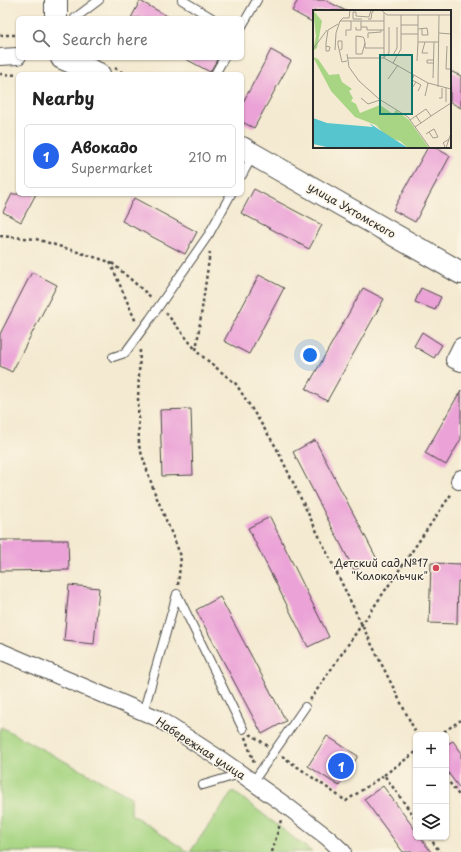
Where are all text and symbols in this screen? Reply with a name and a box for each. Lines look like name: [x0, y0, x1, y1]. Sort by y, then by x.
inset map: [313, 10, 451, 148]
search box: [16, 16, 244, 60]
icon: search: [30, 27, 52, 49]
text: Search here: [62, 27, 148, 50]
text: Nearby: [32, 85, 94, 111]
text: Авокадо: [71, 135, 138, 158]
text: 1: [43, 147, 49, 166]
text: 210 m: [188, 147, 227, 166]
text: Supermarket: [71, 158, 153, 177]
street label: улица Ухтомского: [305, 178, 399, 242]
your location: [300, 345, 320, 365]
place label: Детский сад №17 "Колокольчик": [333, 554, 428, 584]
marker: Детский сад №17 "Колокольчик": [431, 563, 441, 573]
street label: Набережная улица: [153, 713, 249, 783]
map controls: [413, 732, 449, 840]
button: +: [413, 732, 449, 768]
pin: 1: [328, 751, 354, 781]
button: −: [413, 768, 449, 804]
button: layers: [413, 804, 449, 840]

